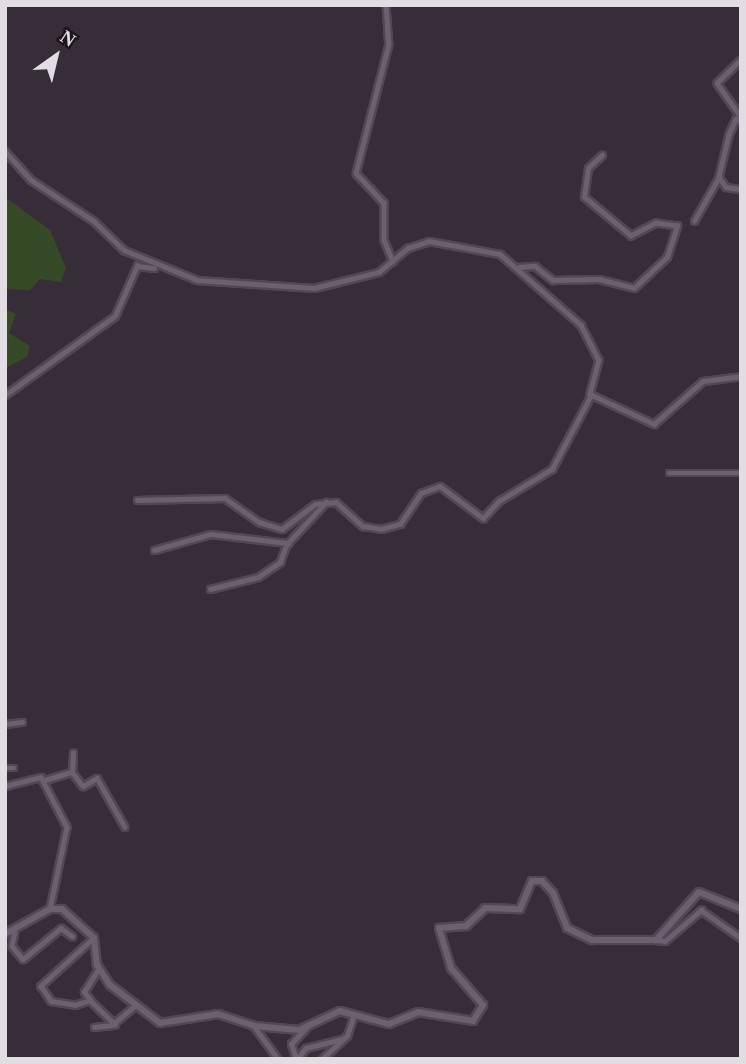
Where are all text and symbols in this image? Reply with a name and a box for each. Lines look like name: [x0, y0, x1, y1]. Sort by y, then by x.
north arrow: [21, 21, 91, 91]
text: N: [56, 26, 80, 51]

